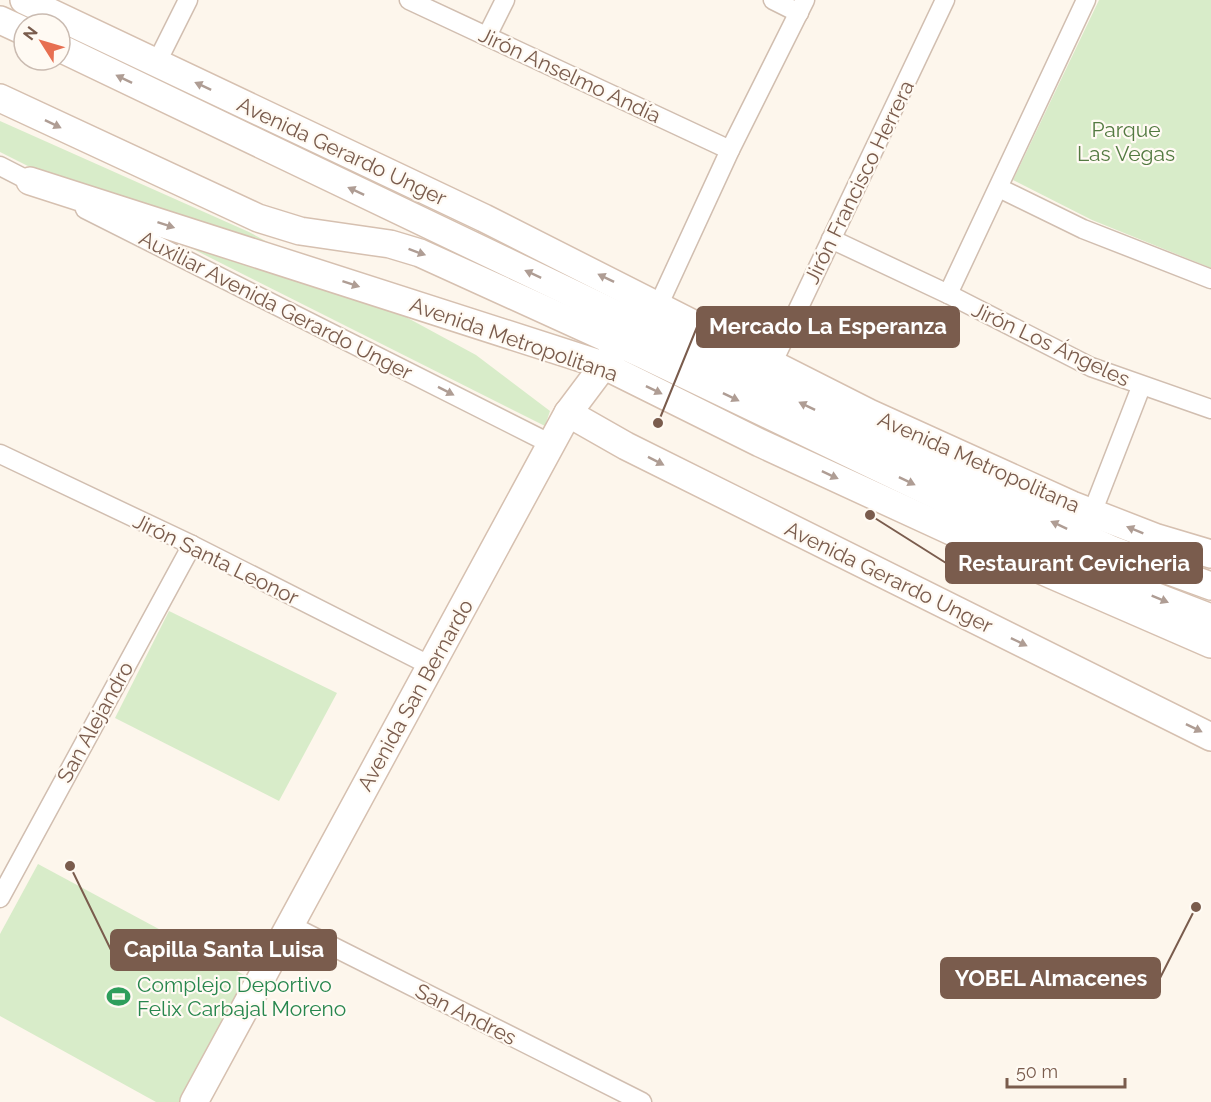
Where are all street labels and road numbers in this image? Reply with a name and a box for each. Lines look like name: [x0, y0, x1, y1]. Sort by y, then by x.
street label: Jirón Anselmo Andía: [475, 22, 665, 128]
street label: Jirón Francisco Herrera: [799, 76, 919, 288]
street label: Avenida Gerardo Unger: [233, 91, 451, 211]
street label: Auxiliar Avenida Gerardo Unger: [135, 225, 417, 385]
street label: Avenida Metropolitana: [407, 292, 621, 386]
street label: Jirón Los Ángeles: [968, 297, 1134, 391]
street label: Avenida Metropolitana: [874, 406, 1084, 518]
street label: Jirón Santa Leonor: [129, 508, 303, 610]
street label: Avenida Gerardo Unger: [781, 516, 998, 639]
street label: Avenida San Bernardo: [352, 595, 478, 795]
street label: San Alejandro: [51, 657, 139, 787]
street label: San Andres: [411, 978, 521, 1050]

